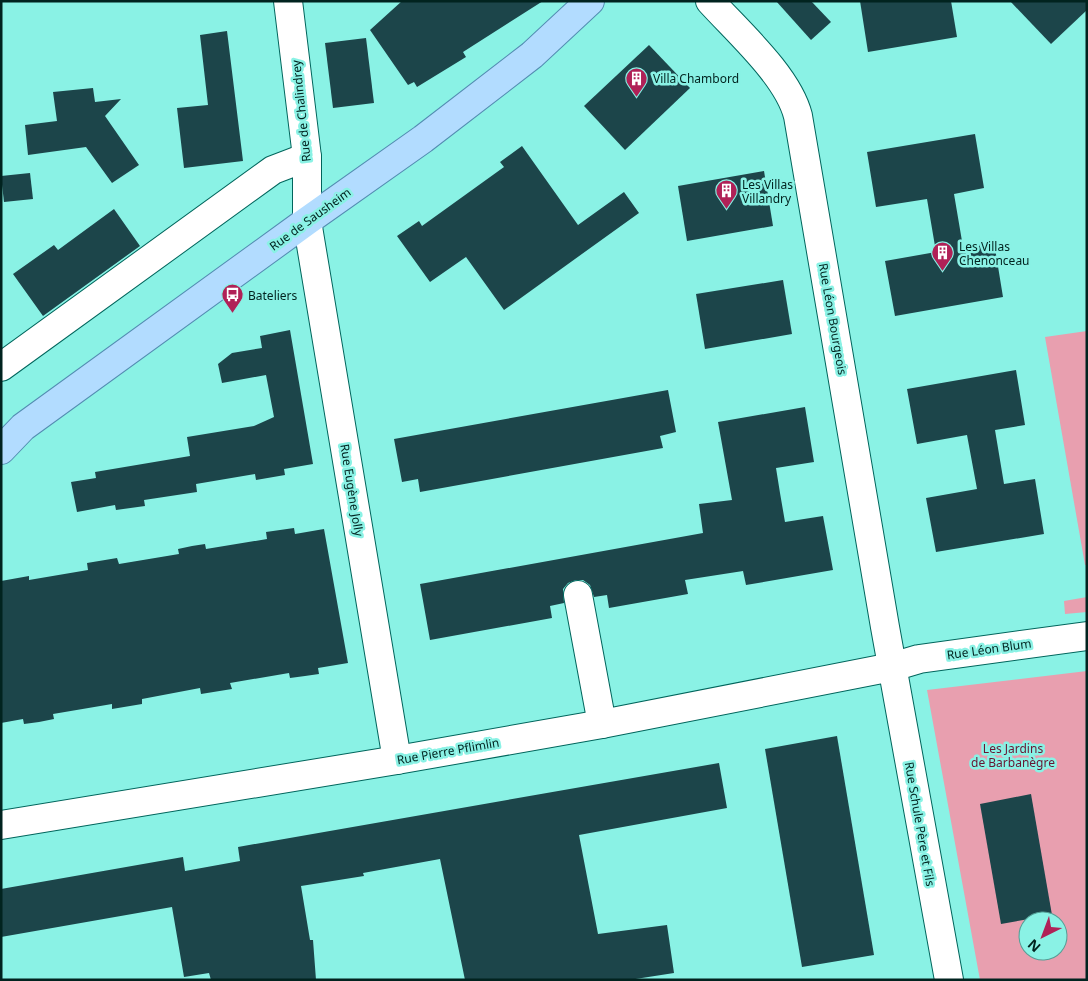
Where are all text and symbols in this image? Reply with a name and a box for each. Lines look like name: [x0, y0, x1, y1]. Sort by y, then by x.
street label: Rue de Chalindrey: [287, 58, 315, 163]
building icon: Villa Chambord: [625, 66, 649, 97]
place label: Villa Chambord: [653, 70, 739, 87]
place label: Les Villas Villandry: [742, 176, 793, 207]
building icon: Les Villas Villandry: [714, 179, 738, 210]
street label: Rue de Sausheim: [266, 184, 354, 254]
place label: Les Villas Chenonceau: [959, 238, 1030, 269]
building icon: Les Villas Chenonceau: [931, 241, 955, 272]
street label: Rue Léon Bourgeois: [815, 262, 851, 376]
bus stop icon: Bateliers: [220, 283, 244, 314]
place label: Bateliers: [248, 287, 298, 304]
street label: Rue Eugène Jolly: [336, 443, 368, 538]
street label: Rue Léon Blum: [946, 635, 1032, 663]
street label: Rue Pierre Pflimlin: [395, 734, 501, 768]
park label: Les Jardins de Barbanègre: [971, 740, 1055, 771]
street label: Rue Schule Père et Fils: [901, 761, 939, 888]
north arrow: [1018, 911, 1068, 961]
text: N: [1023, 935, 1045, 957]

